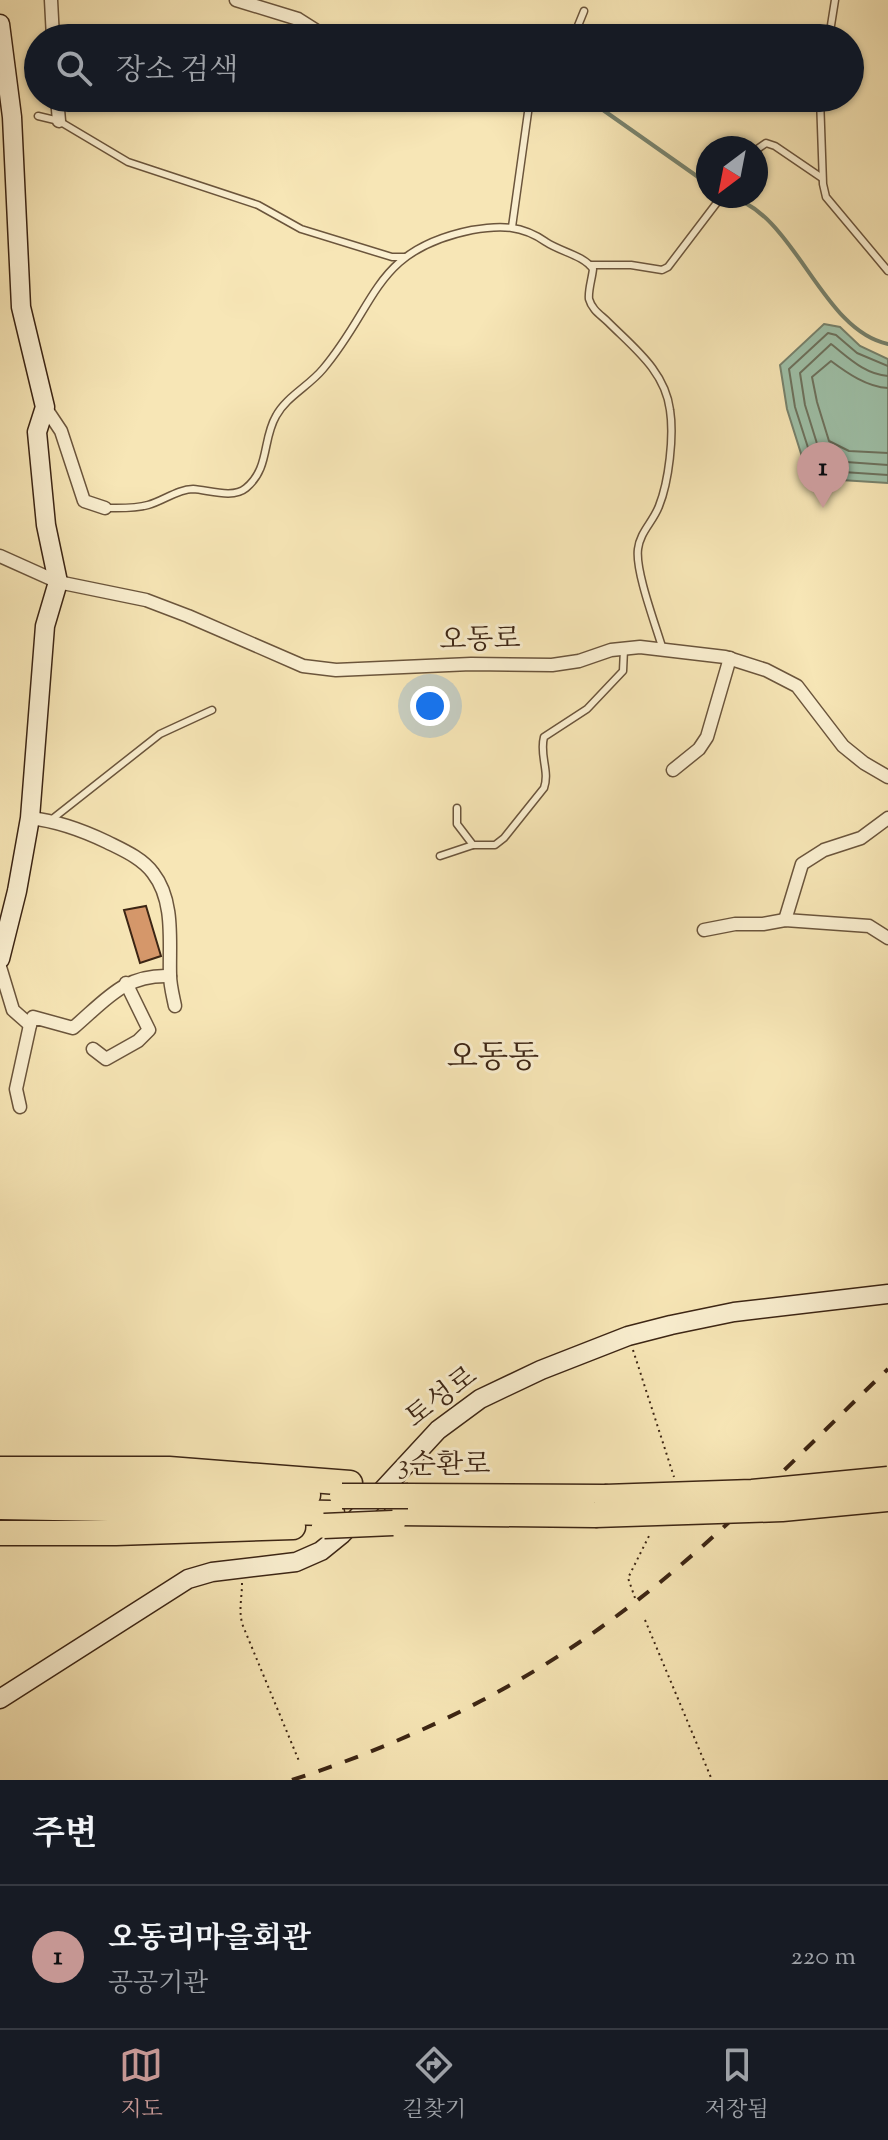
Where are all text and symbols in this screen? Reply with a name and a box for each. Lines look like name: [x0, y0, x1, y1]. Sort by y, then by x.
search box: [24, 24, 864, 112]
icon: search: [52, 46, 96, 90]
text: 장소 검색: [116, 50, 238, 93]
north arrow: [696, 136, 768, 208]
pin: 1: [797, 442, 849, 508]
street label: 오동로: [439, 620, 521, 662]
your location: [410, 686, 450, 726]
district label: 오동동: [447, 1036, 539, 1082]
street label: 토성로: [398, 1358, 486, 1438]
street label: 3순환로: [398, 1446, 490, 1486]
text: 주변: [32, 1811, 98, 1860]
text: 오동리마을회관: [108, 1918, 311, 1961]
text: 1: [54, 1939, 62, 1976]
text: 220 m: [791, 1939, 856, 1976]
text: 공공기관: [108, 1966, 208, 2003]
tab: 지도: [119, 2043, 163, 2127]
tab: 길찾기: [402, 2043, 466, 2127]
tab: 저장됨: [705, 2043, 769, 2127]

